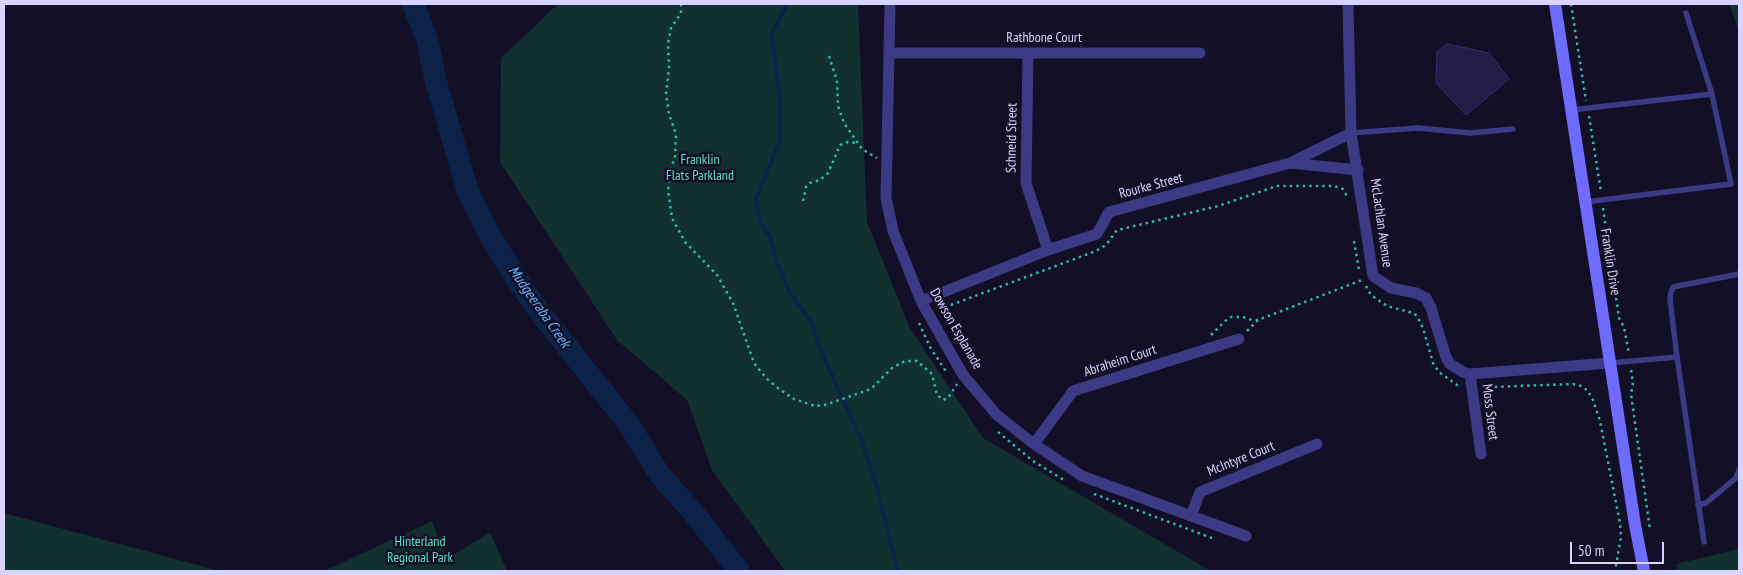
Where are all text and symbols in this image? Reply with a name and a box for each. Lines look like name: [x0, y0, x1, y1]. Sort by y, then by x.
street label: Rathbone Court: [1006, 30, 1082, 46]
street label: Schneid Street: [1003, 103, 1021, 173]
park label: Franklin Flats Parkland: [666, 152, 734, 184]
street label: Rourke Street: [1117, 169, 1185, 203]
street label: McLachlan Avenue: [1366, 177, 1396, 269]
street label: Franklin Drive: [1596, 227, 1624, 297]
water label: Mudgeeraba Creek: [504, 263, 574, 351]
street label: Dowson Esplanade: [926, 286, 986, 372]
street label: Abraheim Court: [1082, 341, 1158, 381]
street label: Moss Street: [1478, 383, 1502, 441]
street label: McIntyre Court: [1205, 438, 1277, 480]
scale bar: [1573, 532, 1667, 564]
park label: Hinterland Regional Park: [387, 534, 453, 566]
text: 50 m: [1578, 541, 1604, 560]

